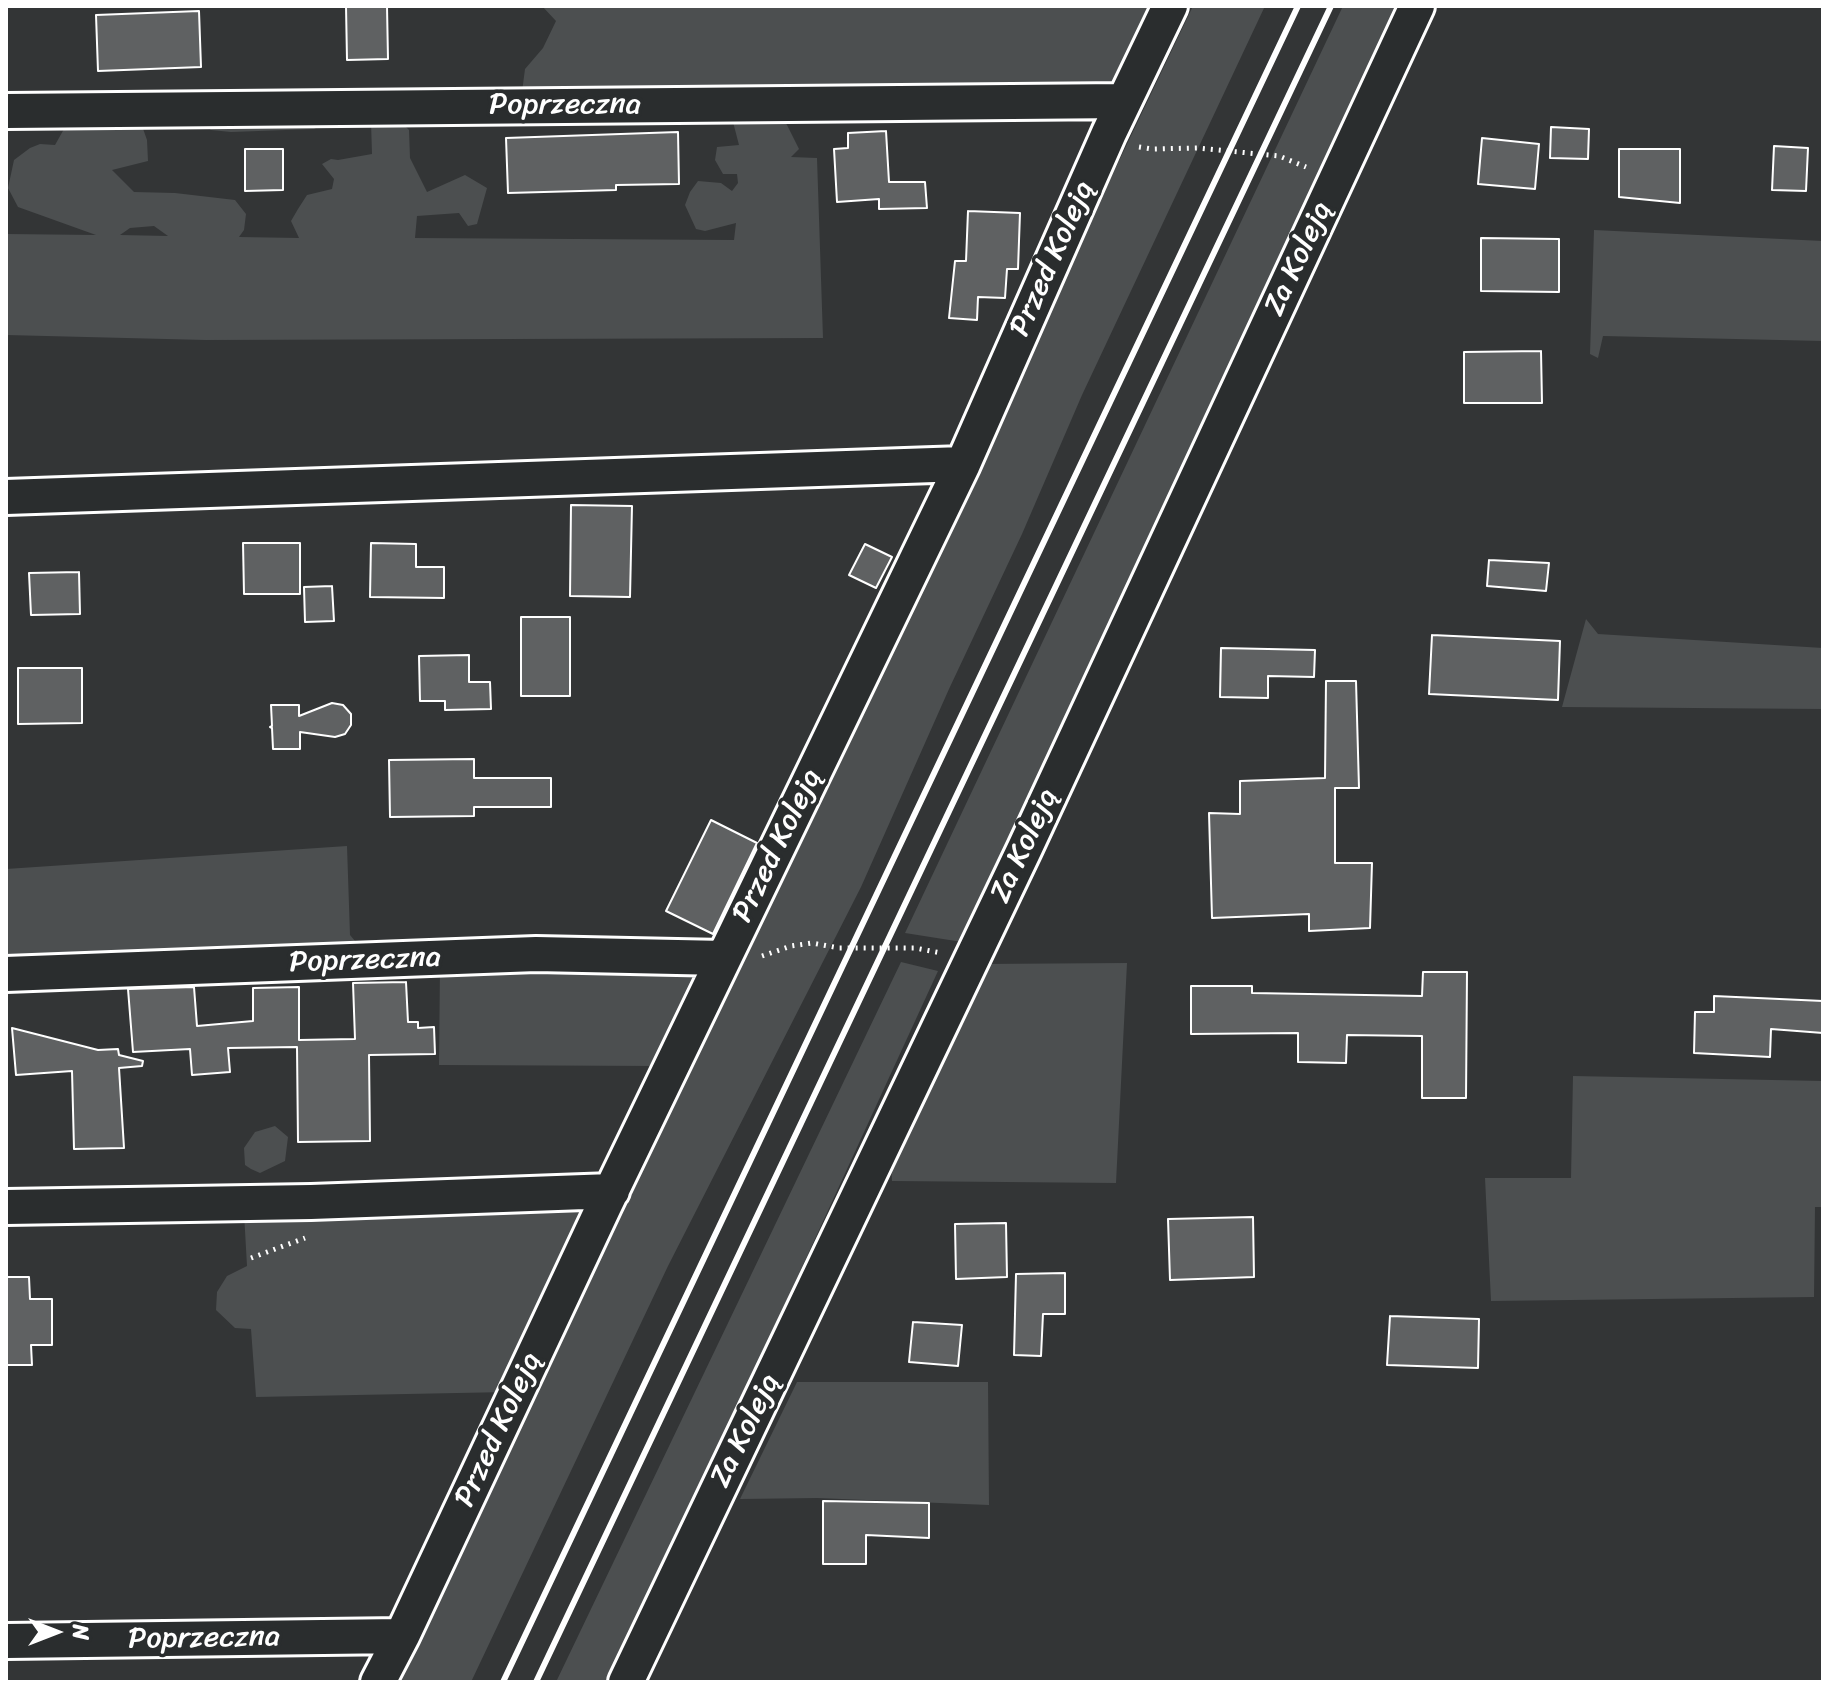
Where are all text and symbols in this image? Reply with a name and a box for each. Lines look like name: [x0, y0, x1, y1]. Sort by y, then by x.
street label: Poprzeczna: [489, 87, 641, 123]
street label: Przed Koleją: [1003, 176, 1103, 342]
street label: Za Koleją: [1257, 196, 1341, 322]
street label: Przed Koleją: [725, 763, 831, 929]
street label: Za Koleją: [983, 783, 1067, 909]
street label: Poprzeczna: [289, 940, 441, 982]
street label: Przed Koleją: [448, 1347, 550, 1513]
street label: Za Koleją: [703, 1369, 789, 1493]
north arrow: [16, 1592, 96, 1672]
street label: Poprzeczna: [128, 1620, 280, 1658]
text: N: [61, 1624, 100, 1640]

